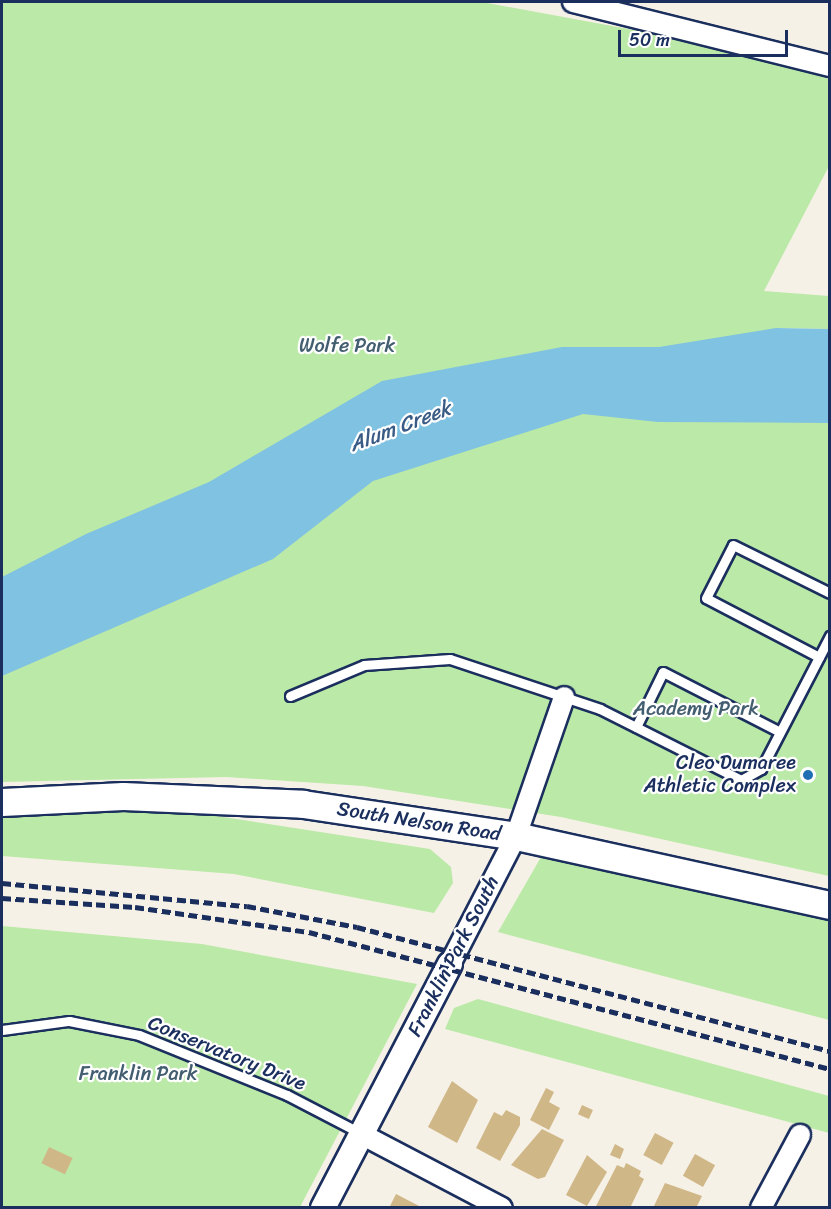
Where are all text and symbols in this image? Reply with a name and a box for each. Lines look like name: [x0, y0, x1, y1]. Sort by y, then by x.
scale bar: [621, 18, 790, 56]
text: 50 m: [629, 24, 670, 56]
park label: Wolfe Park: [299, 333, 395, 357]
water label: Alum Creek: [346, 395, 454, 457]
park label: Academy Park: [633, 696, 759, 720]
place label: Cleo Dumaree Athletic Complex: [643, 751, 796, 798]
marker: Cleo Dumaree Athletic Complex: [801, 768, 815, 782]
street label: South Nelson Road: [335, 796, 503, 846]
street label: Franklin Park South: [402, 872, 504, 1040]
street label: Conservatory Drive: [144, 1010, 310, 1096]
park label: Franklin Park: [79, 1061, 197, 1085]

